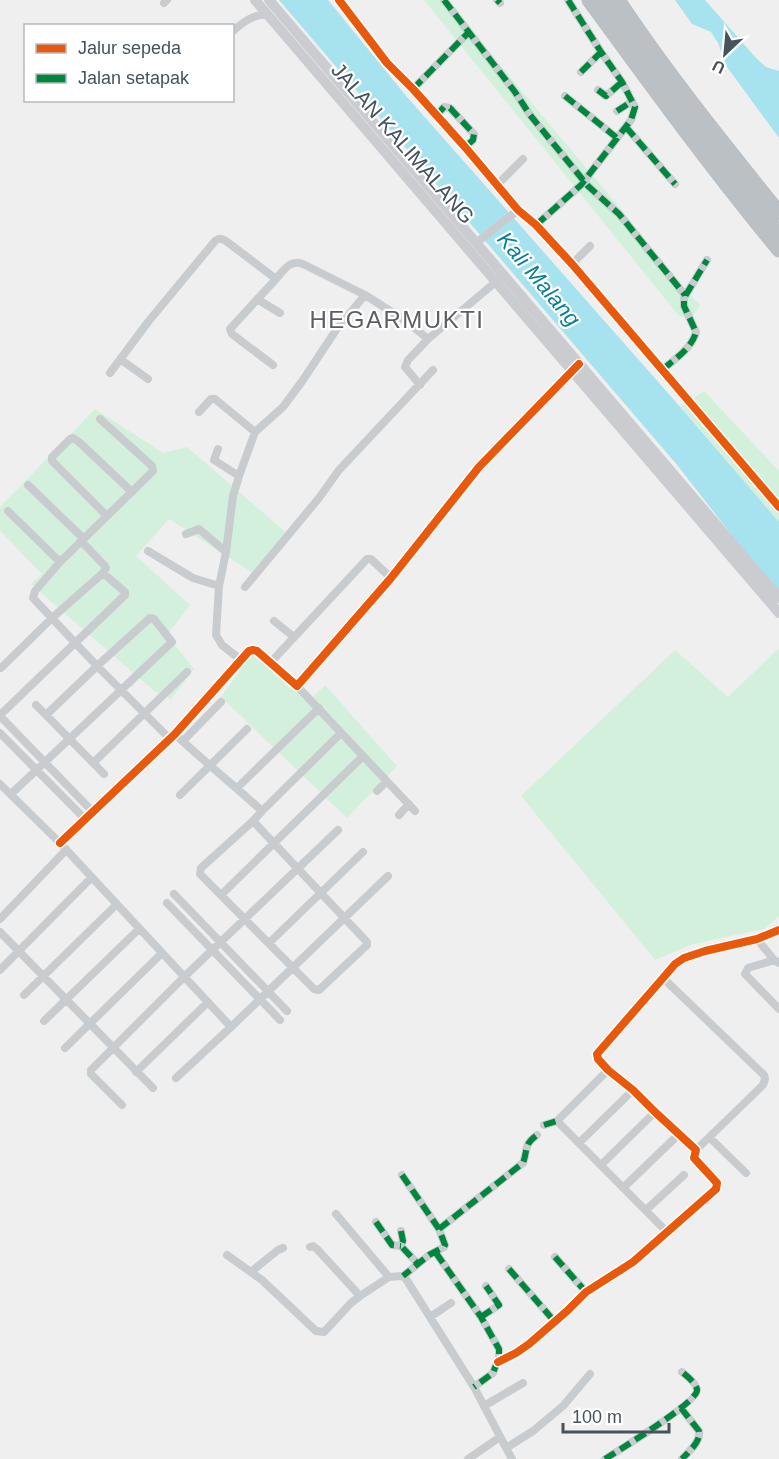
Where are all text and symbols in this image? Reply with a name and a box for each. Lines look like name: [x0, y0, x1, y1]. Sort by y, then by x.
legend: [24, 24, 234, 102]
north arrow: [695, 24, 755, 84]
text: Jalur sepeda: [78, 38, 182, 58]
text: U: [710, 57, 728, 77]
street label: JALAN KALIMALANG: [327, 58, 479, 228]
text: Jalan setapak: [78, 68, 190, 88]
water label: Kali Malang: [492, 227, 586, 332]
district label: HEGARMUKTI: [309, 306, 485, 333]
scale bar: [563, 1396, 670, 1434]
text: 100 m: [572, 1407, 622, 1427]

